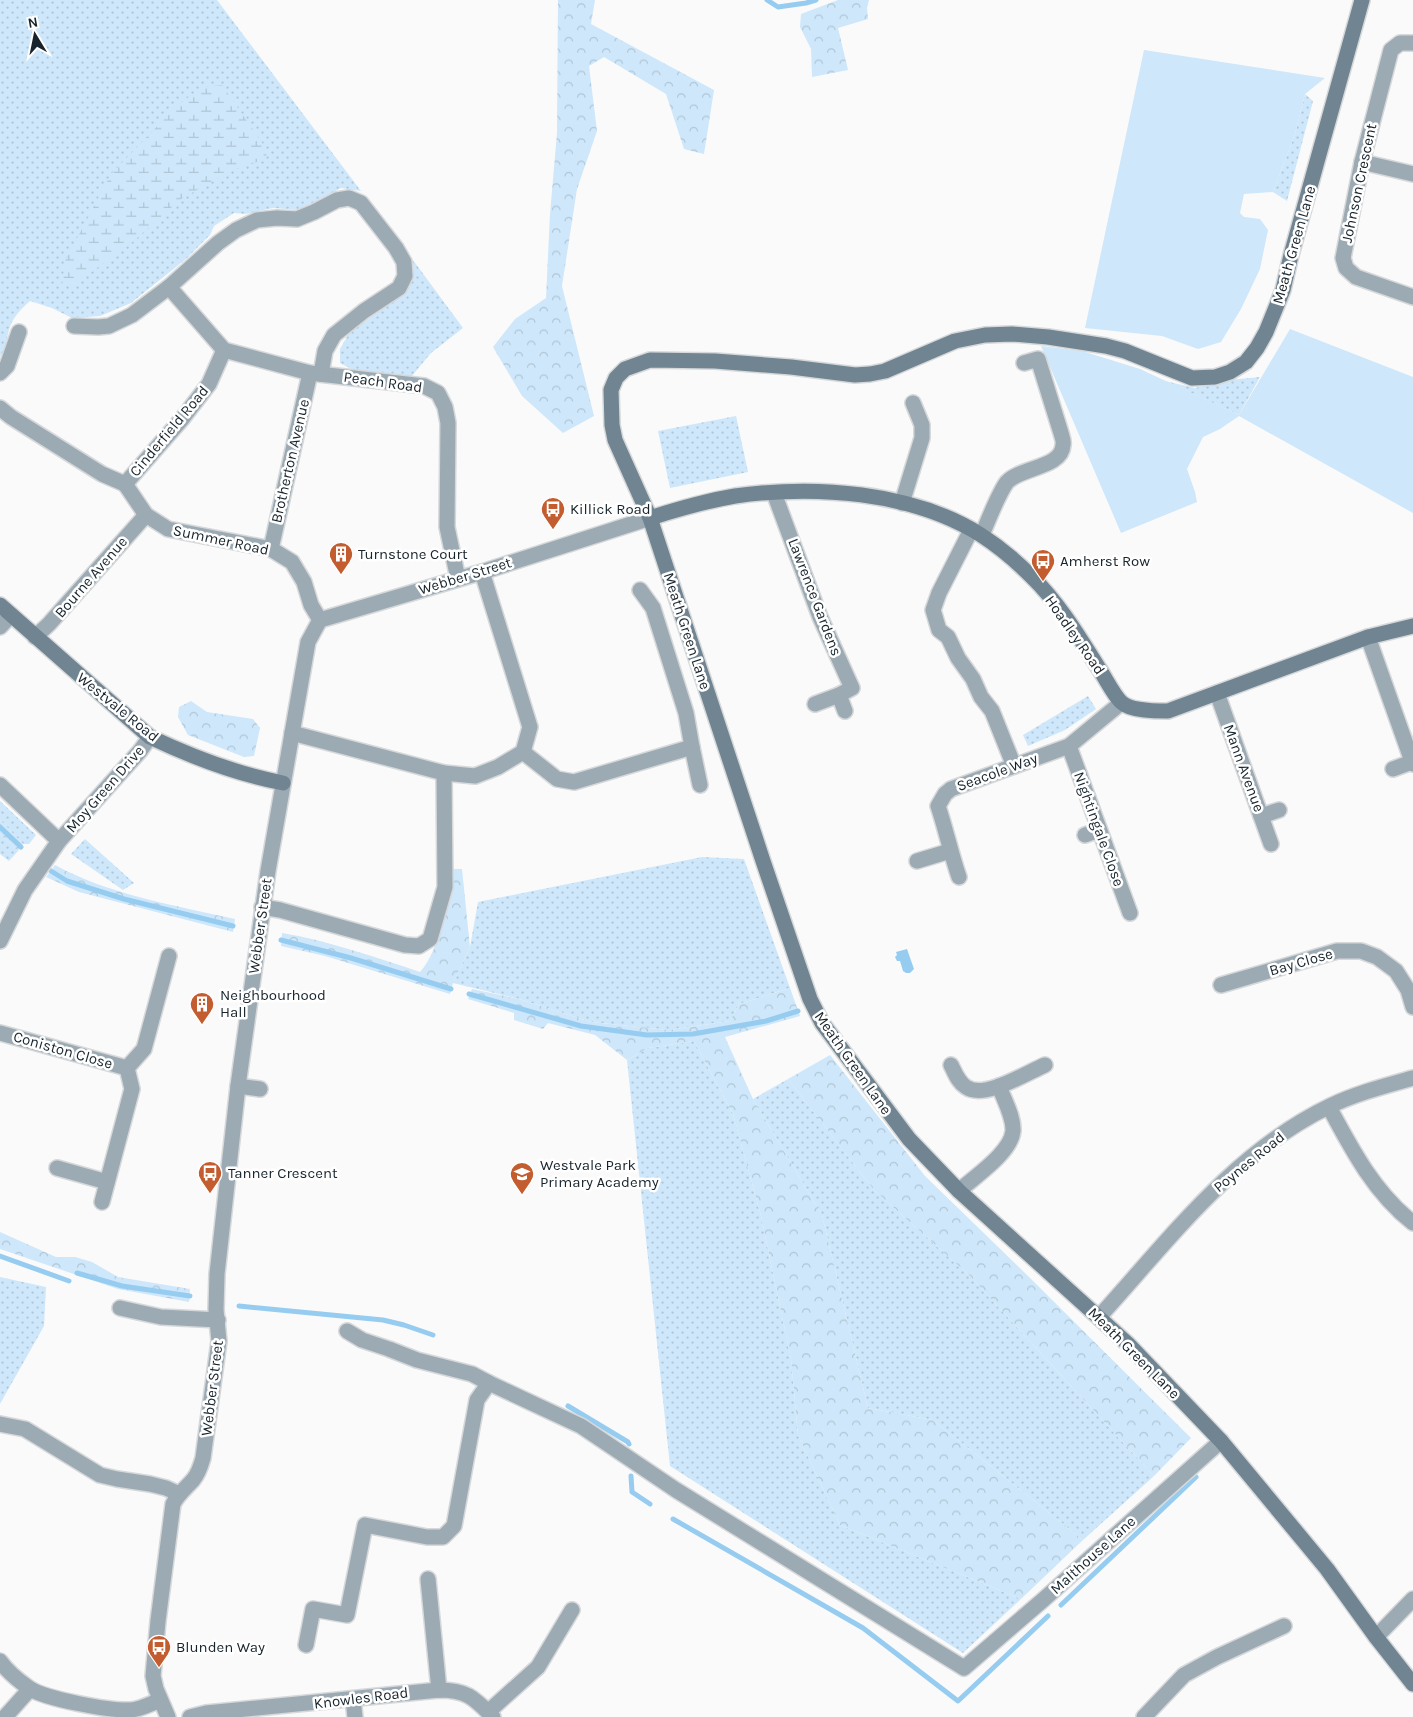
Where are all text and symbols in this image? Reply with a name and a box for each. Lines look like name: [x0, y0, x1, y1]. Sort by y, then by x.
north arrow: [10, 10, 60, 60]
text: N: [26, 13, 39, 32]
street label: Johnson Crescent: [1338, 121, 1380, 244]
street label: Meath Green Lane: [1269, 184, 1319, 306]
street label: Peach Road: [343, 368, 423, 396]
street label: Cinderfield Road: [126, 382, 212, 480]
street label: Brotherton Avenue: [267, 397, 313, 525]
bus stop icon: Killick Road: [540, 496, 566, 530]
place label: Killick Road: [570, 500, 651, 518]
street label: Summer Road: [171, 521, 271, 559]
street label: Bourne Avenue: [51, 533, 131, 621]
street label: Lawrence Gardens: [784, 536, 846, 658]
building icon: Turnstone Court: [328, 541, 354, 575]
place label: Turnstone Court: [358, 545, 468, 563]
bus stop icon: Amherst Row: [1030, 548, 1056, 582]
place label: Amherst Row: [1060, 552, 1150, 570]
street label: Webber Street: [416, 553, 514, 599]
street label: Meath Green Lane: [660, 570, 714, 692]
street label: Hoadley Road: [1041, 592, 1109, 678]
street label: Westvale Road: [73, 669, 163, 745]
street label: Mann Avenue: [1220, 722, 1268, 814]
street label: Moy Green Drive: [62, 742, 148, 836]
street label: Seacole Way: [954, 749, 1040, 795]
street label: Nightingale Close: [1070, 769, 1128, 889]
street label: Webber Street: [244, 877, 276, 975]
street label: Bay Close: [1267, 944, 1335, 980]
place label: Neighbourhood Hall: [220, 986, 326, 1021]
building icon: Neighbourhood Hall: [189, 991, 215, 1025]
street label: Meath Green Lane: [811, 1008, 895, 1118]
street label: Coniston Close: [11, 1027, 115, 1073]
street label: Poynes Road: [1210, 1128, 1288, 1196]
place label: Westvale Park Primary Academy: [540, 1156, 659, 1191]
bus stop icon: Tanner Crescent: [197, 1160, 223, 1194]
school or university icon: Westvale Park Primary Academy: [509, 1161, 535, 1195]
place label: Tanner Crescent: [228, 1164, 338, 1182]
street label: Meath Green Lane: [1084, 1303, 1184, 1403]
street label: Webber Street: [197, 1339, 227, 1437]
street label: Malthouse Lane: [1047, 1512, 1139, 1598]
bus stop icon: Blunden Way: [146, 1634, 172, 1668]
place label: Blunden Way: [176, 1638, 265, 1656]
street label: Knowles Road: [313, 1683, 409, 1713]

